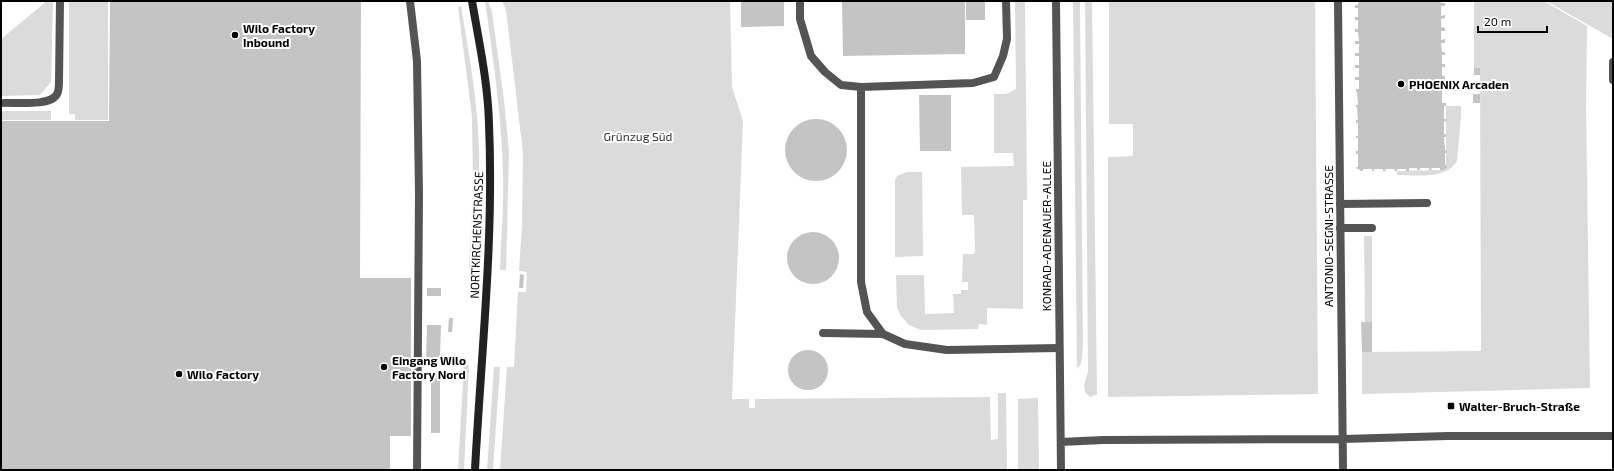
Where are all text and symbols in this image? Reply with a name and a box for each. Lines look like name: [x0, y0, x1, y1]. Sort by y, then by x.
scale bar: [1478, 8, 1547, 34]
text: 20 m: [1484, 14, 1511, 28]
place label: Wilo Factory Inbound: [243, 21, 315, 49]
marker: Wilo Factory Inbound: [230, 30, 240, 40]
place label: PHOENIX Arcaden: [1409, 77, 1509, 91]
marker: PHOENIX Arcaden: [1396, 79, 1406, 89]
park label: Grünzug Süd: [604, 129, 672, 143]
street label: KONRAD-ADENAUER-ALLEE: [1039, 161, 1053, 311]
street label: ANTONIO-SEGNI-STRASSE: [1321, 165, 1335, 307]
street label: NORTKIRCHENSTRASSE: [467, 171, 485, 299]
place label: Eingang Wilo Factory Nord: [392, 353, 466, 382]
marker: Eingang Wilo Factory Nord: [379, 362, 389, 372]
place label: Wilo Factory: [187, 367, 259, 382]
marker: Wilo Factory: [174, 369, 184, 379]
place label: Walter-Bruch-Straße: [1459, 399, 1580, 413]
marker: Walter-Bruch-Straße: [1446, 401, 1456, 411]

